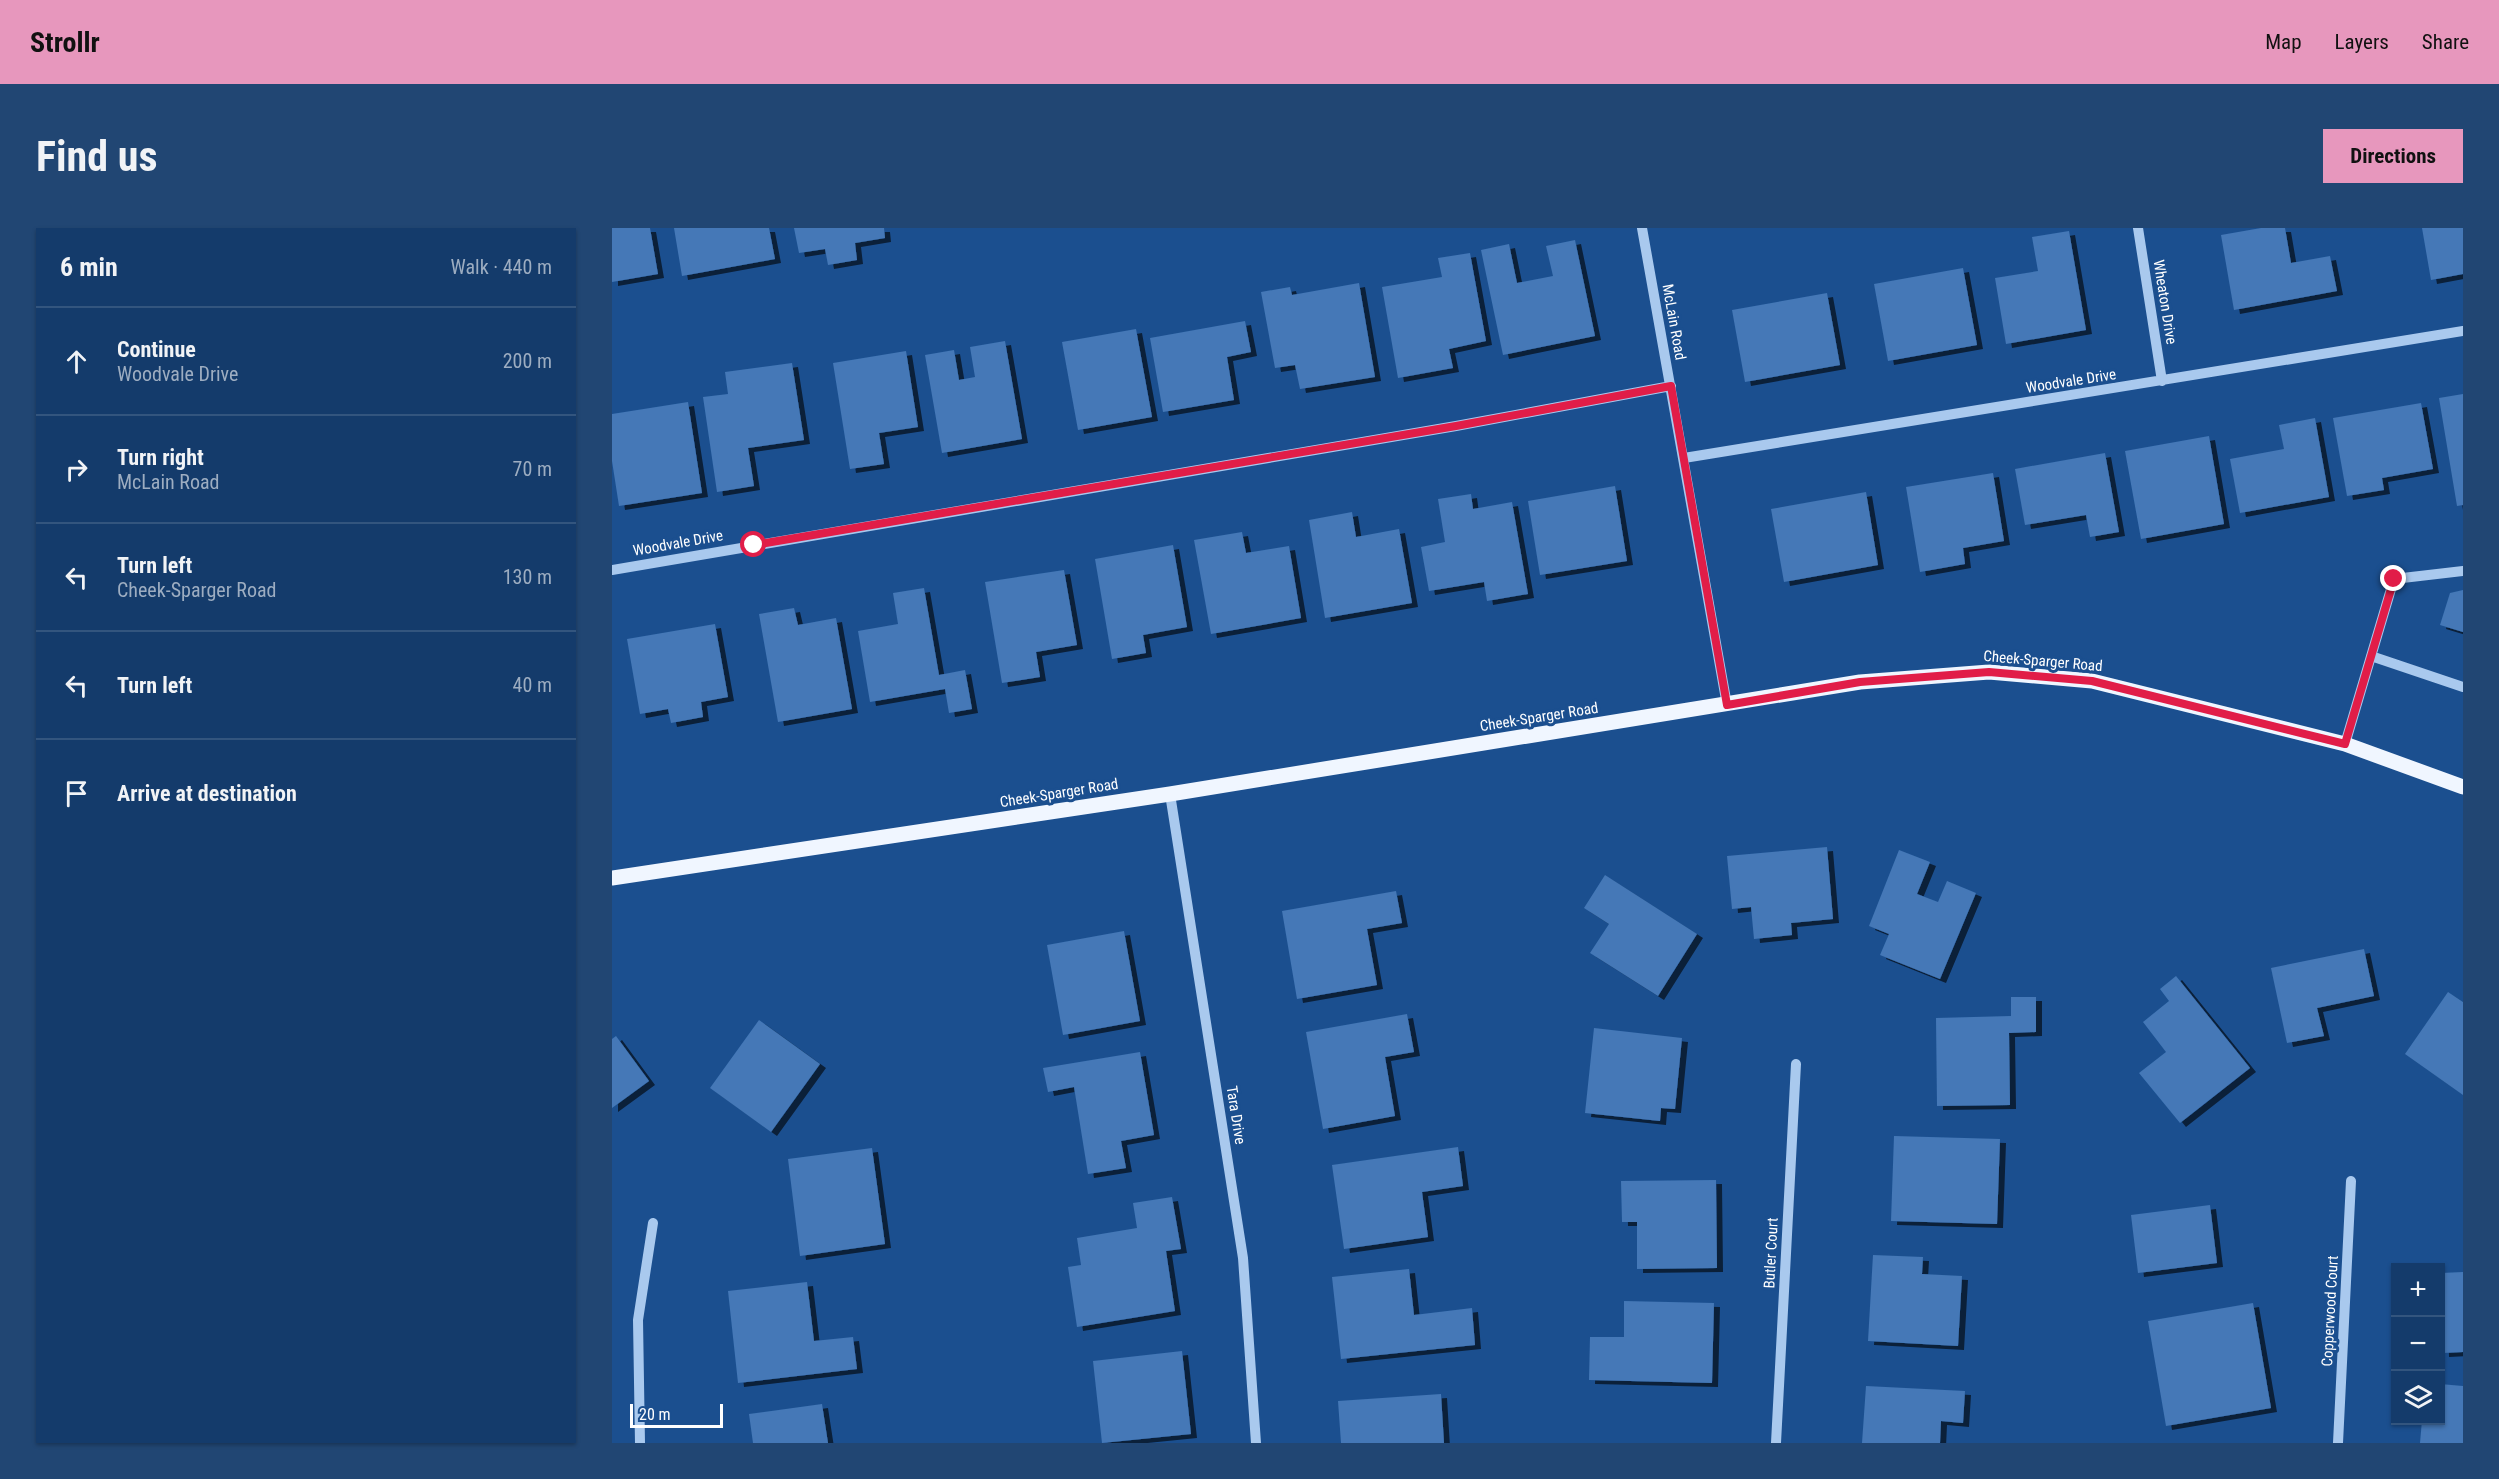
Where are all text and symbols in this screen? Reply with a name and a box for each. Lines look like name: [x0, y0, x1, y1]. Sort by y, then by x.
text: Strollr: [30, 26, 100, 59]
text: Map: [2265, 30, 2302, 54]
text: Layers: [2335, 30, 2389, 54]
text: Share: [2422, 30, 2469, 54]
button: Directions: [2323, 129, 2463, 183]
text: Find us: [36, 132, 157, 181]
text: 6 min: [60, 252, 118, 282]
text: Walk · 440 m: [451, 255, 552, 279]
street label: Wheaton Drive: [2149, 258, 2181, 346]
street label: McLain Road: [1658, 283, 1690, 361]
text: Continue: [117, 337, 196, 362]
icon: ahead: [60, 345, 93, 378]
text: 200 m: [503, 349, 552, 373]
text: Woodvale Drive: [117, 362, 238, 386]
street label: Woodvale Drive: [2025, 365, 2117, 397]
text: Turn right: [117, 445, 204, 470]
icon: right: [60, 453, 93, 486]
text: 70 m: [513, 457, 552, 481]
text: McLain Road: [117, 470, 219, 494]
street label: Woodvale Drive: [632, 526, 724, 560]
route start: [740, 531, 766, 557]
text: Turn left: [117, 553, 192, 578]
icon: left: [60, 561, 93, 594]
text: 130 m: [503, 565, 552, 589]
route end: [2380, 565, 2406, 591]
text: Cheek-Sparger Road: [117, 578, 277, 602]
street label: Cheek-Sparger Road: [1983, 647, 2103, 675]
icon: left: [60, 669, 93, 702]
text: Turn left: [117, 673, 192, 698]
text: 40 m: [513, 673, 552, 697]
street label: Cheek-Sparger Road: [1479, 699, 1599, 735]
street label: Cheek-Sparger Road: [999, 775, 1119, 811]
icon: arrive: [60, 777, 93, 810]
text: Arrive at destination: [117, 781, 297, 806]
street label: Tara Drive: [1222, 1084, 1250, 1146]
street label: Butler Court: [1760, 1217, 1782, 1289]
street label: Copperwood Court: [2318, 1255, 2342, 1367]
map controls: [2391, 1263, 2445, 1425]
button: +: [2391, 1263, 2445, 1317]
button: −: [2391, 1317, 2445, 1371]
button: layers: [2391, 1371, 2445, 1425]
scale bar: [630, 1401, 723, 1428]
text: 20 m: [639, 1405, 671, 1424]

